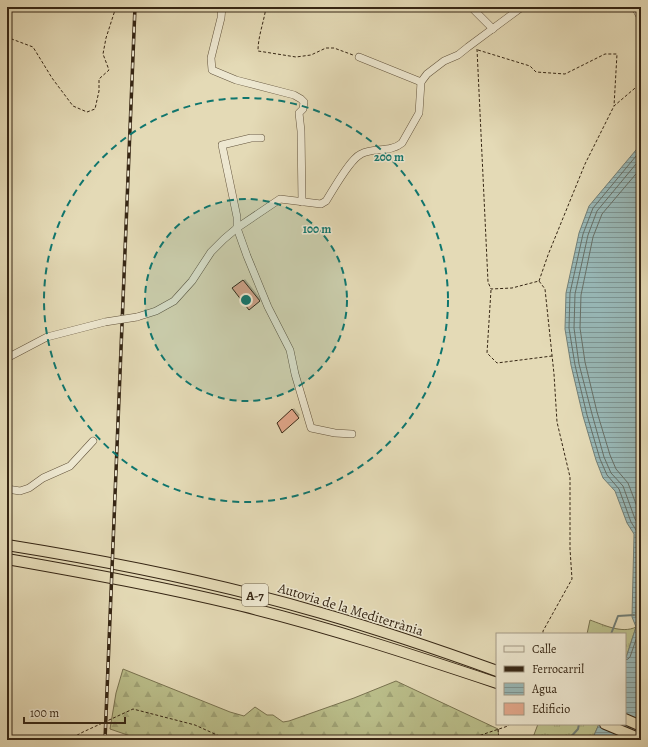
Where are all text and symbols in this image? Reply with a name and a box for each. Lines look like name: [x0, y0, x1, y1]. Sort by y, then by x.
text: 200 m: [374, 149, 404, 165]
text: 100 m: [303, 221, 331, 237]
centre of rings: [239, 293, 253, 307]
street label: Autovia de la Mediterrània: [275, 578, 426, 641]
road number: A-7: [242, 584, 268, 606]
legend: [496, 633, 626, 725]
text: Calle: [532, 641, 556, 657]
text: Ferrocarril: [532, 661, 584, 677]
text: Agua: [531, 681, 558, 697]
scale bar: [24, 699, 125, 725]
text: Edificio: [532, 701, 570, 717]
text: 100 m: [30, 705, 59, 721]

